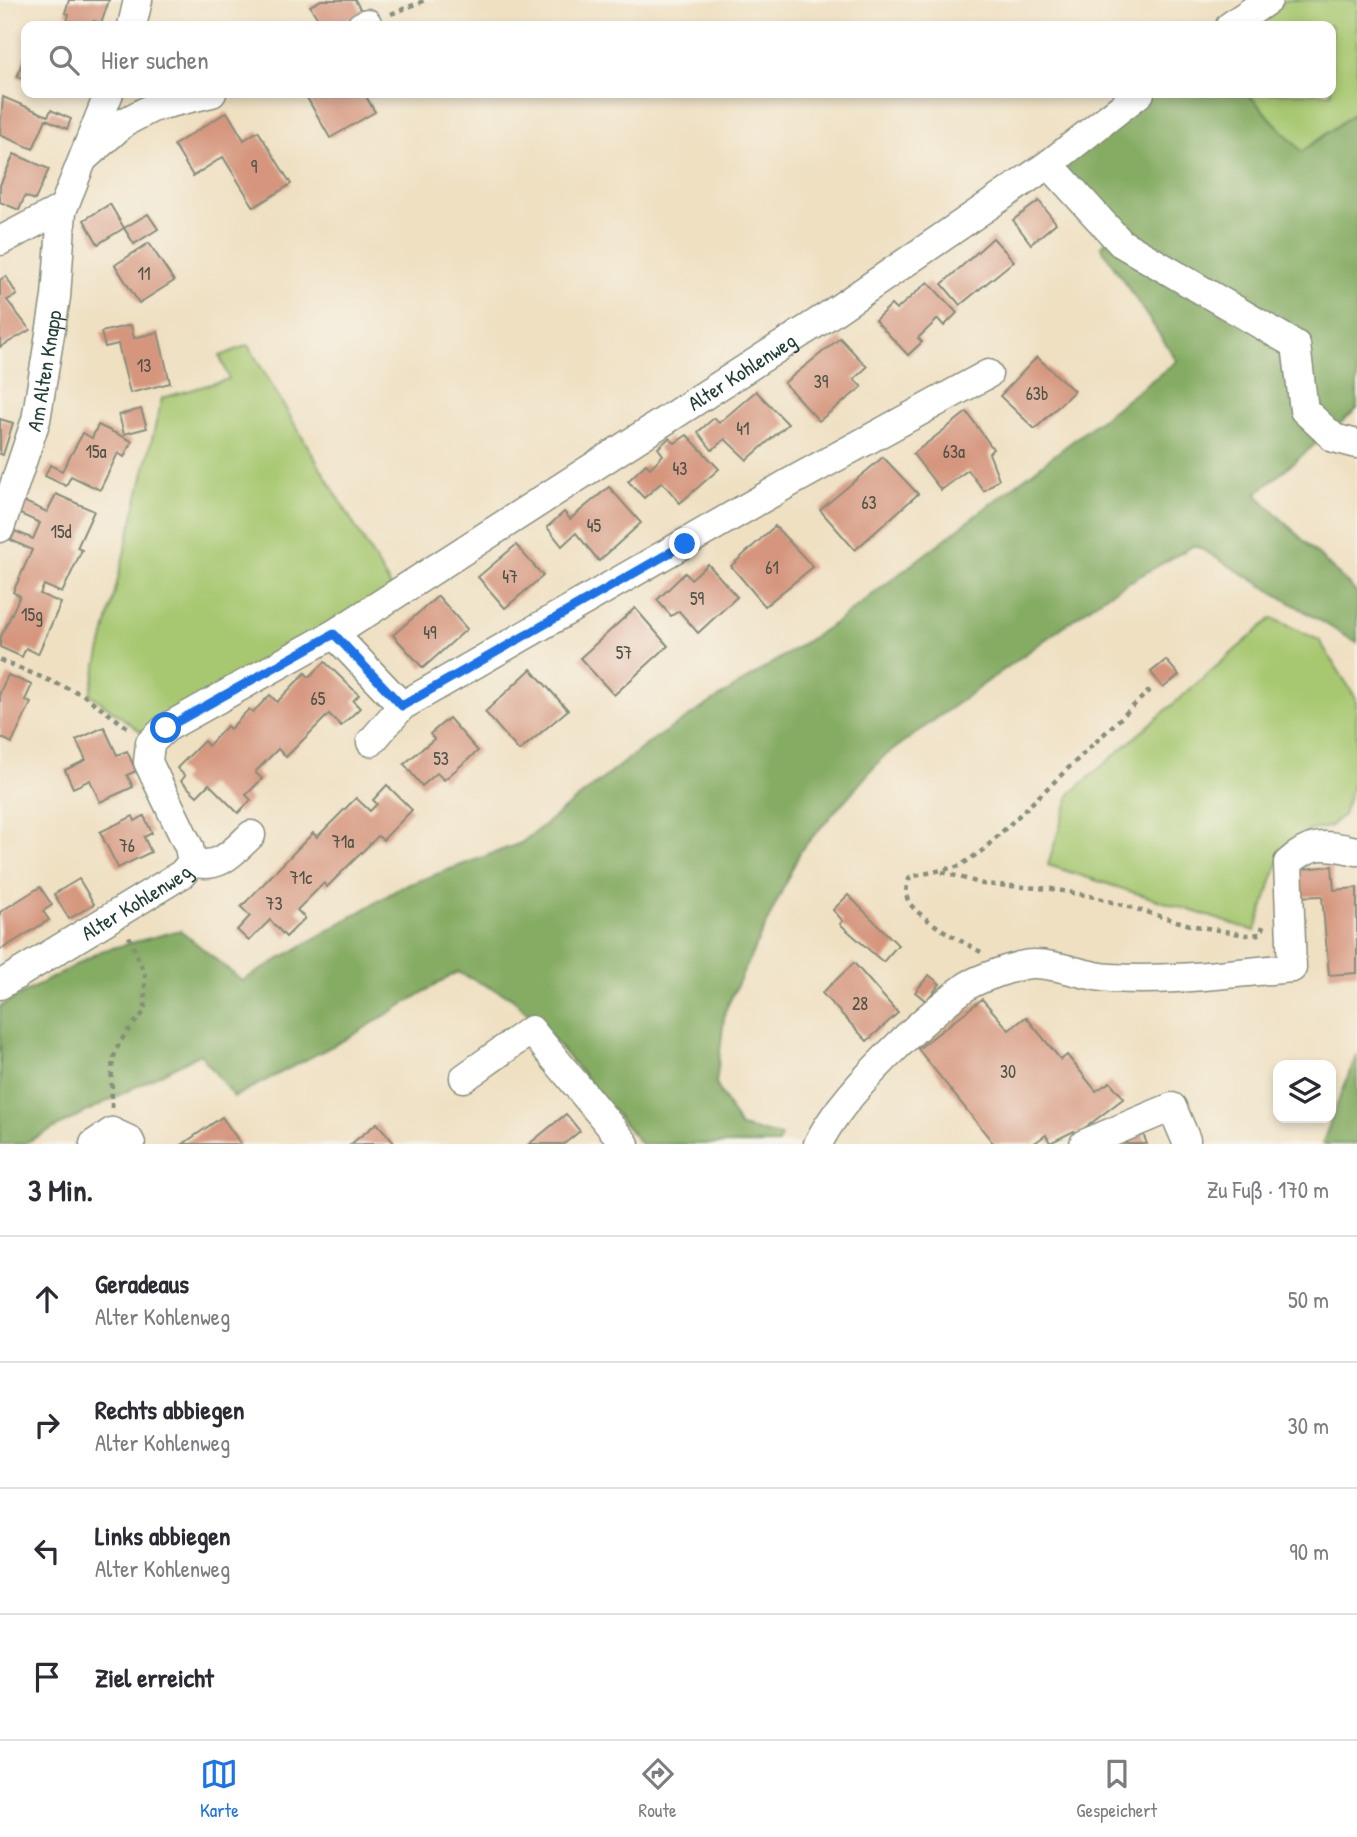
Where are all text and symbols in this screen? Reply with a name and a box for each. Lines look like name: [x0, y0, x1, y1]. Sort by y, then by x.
search box: [21, 21, 1336, 98]
icon: search: [45, 41, 83, 79]
text: Hier suchen: [101, 42, 209, 77]
house number: 9: [251, 154, 258, 179]
house number: 11: [137, 261, 151, 286]
street label: Am Alten Knapp: [19, 308, 68, 435]
street label: Alter Kohlenweg: [682, 326, 801, 417]
house number: 13: [137, 353, 151, 378]
house number: 39: [814, 369, 829, 394]
house number: 63b: [1026, 381, 1048, 406]
house number: 41: [736, 416, 750, 441]
house number: 15a: [85, 439, 107, 464]
house number: 63a: [943, 439, 965, 464]
house number: 43: [673, 456, 687, 481]
house number: 63: [861, 490, 877, 515]
house number: 45: [587, 513, 602, 538]
house number: 15d: [50, 519, 72, 544]
route end: [669, 528, 700, 559]
house number: 61: [765, 555, 779, 580]
house number: 47: [502, 564, 518, 589]
house number: 59: [690, 586, 704, 611]
house number: 15g: [21, 602, 43, 627]
house number: 49: [423, 620, 437, 645]
house number: 57: [616, 640, 632, 665]
house number: 65: [311, 686, 326, 711]
route start: [150, 712, 181, 743]
house number: 53: [433, 746, 449, 771]
house number: 71a: [332, 829, 354, 854]
house number: 76: [119, 833, 135, 858]
street label: Alter Kohlenweg: [75, 859, 198, 947]
house number: 71c: [290, 865, 312, 890]
house number: 73: [266, 891, 282, 916]
house number: 28: [852, 991, 868, 1016]
house number: 30: [1000, 1059, 1016, 1084]
map controls: [1273, 1060, 1336, 1123]
button: layers: [1273, 1060, 1336, 1123]
text: 3 Min.: [28, 1170, 93, 1210]
text: Zu Fuß · 170 m: [1207, 1174, 1329, 1205]
text: Geradeaus: [95, 1266, 189, 1301]
icon: ahead: [28, 1280, 66, 1318]
text: 50 m: [1288, 1284, 1329, 1315]
text: Alter Kohlenweg: [95, 1301, 230, 1332]
text: Rechts abbiegen: [95, 1392, 245, 1427]
icon: right: [28, 1406, 66, 1444]
text: 30 m: [1287, 1410, 1329, 1441]
text: Alter Kohlenweg: [95, 1427, 230, 1458]
text: Links abbiegen: [95, 1518, 231, 1553]
icon: left: [28, 1532, 66, 1570]
text: 90 m: [1289, 1536, 1329, 1567]
text: Alter Kohlenweg: [95, 1553, 230, 1584]
icon: arrive: [28, 1658, 66, 1696]
text: Ziel erreicht: [95, 1660, 214, 1695]
tab: Karte: [200, 1755, 239, 1823]
tab: Route: [639, 1755, 677, 1823]
tab: Gespeichert: [1076, 1755, 1157, 1823]

